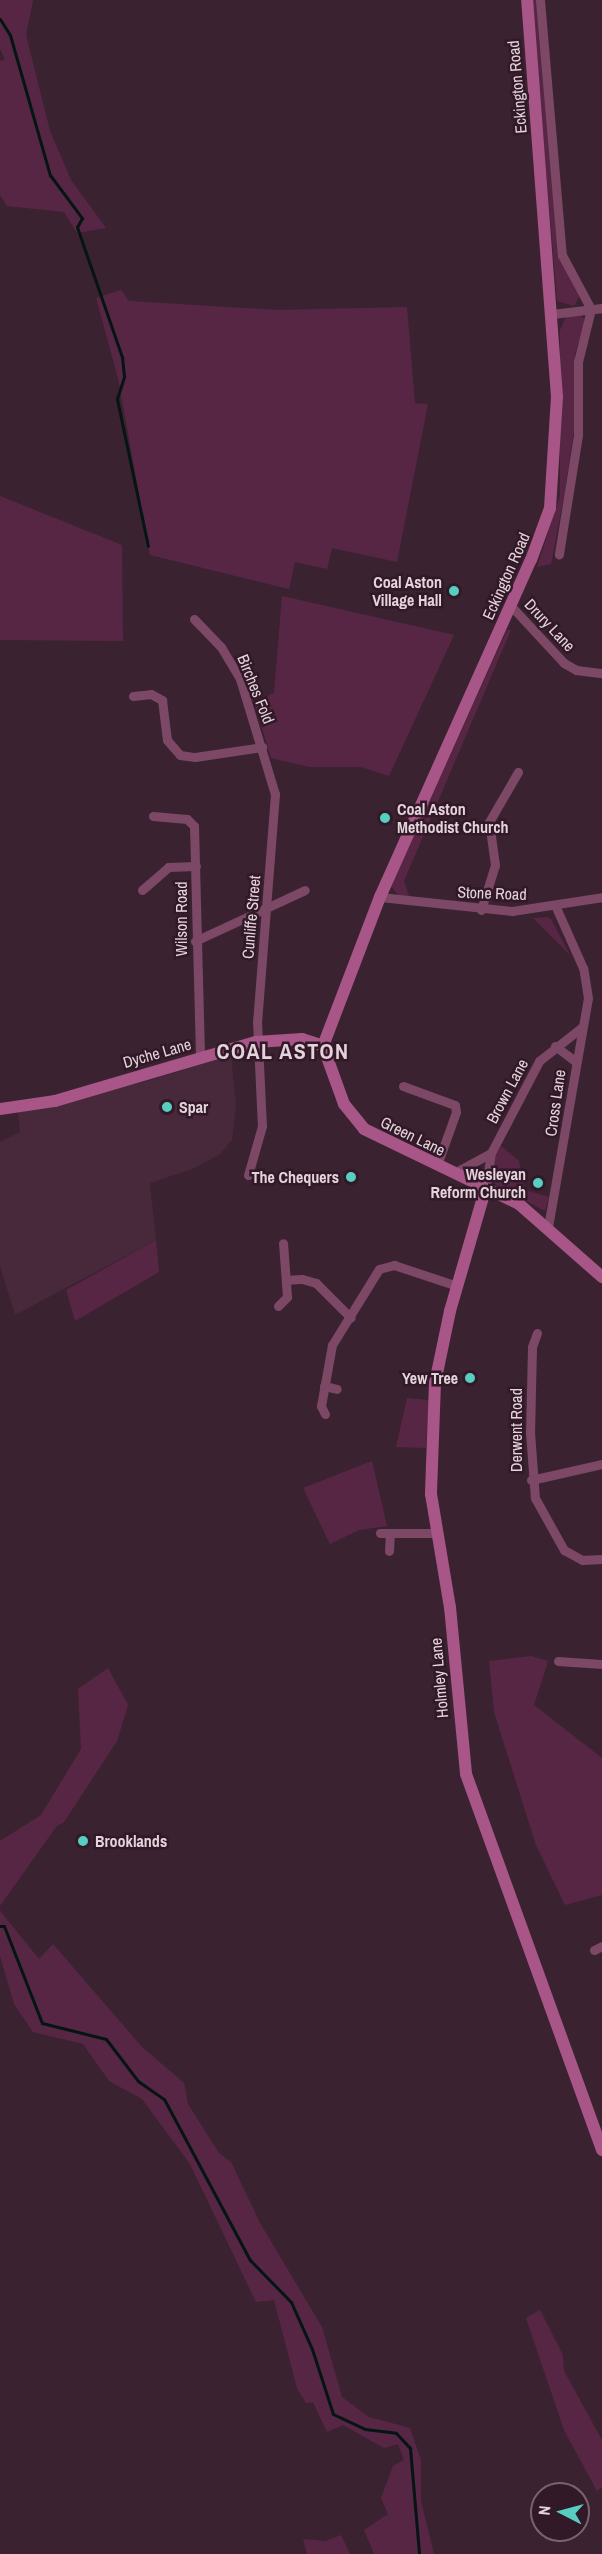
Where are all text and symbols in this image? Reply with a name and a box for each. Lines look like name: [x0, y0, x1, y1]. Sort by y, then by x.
street label: Eckington Road: [503, 40, 531, 134]
street label: Eckington Road: [478, 529, 534, 623]
place label: Coal Aston Village Hall: [372, 572, 442, 610]
marker: Coal Aston Village Hall: [447, 584, 461, 598]
street label: Drury Lane: [521, 595, 579, 655]
street label: Birches Fold: [233, 652, 279, 726]
place label: Coal Aston Methodist Church: [397, 799, 509, 837]
marker: Coal Aston Methodist Church: [378, 811, 392, 825]
street label: Cunliffe Street: [238, 874, 264, 960]
street label: Wilson Road: [171, 881, 191, 957]
street label: Stone Road: [457, 882, 527, 904]
street label: Dyche Lane: [121, 1034, 193, 1072]
district label: COAL ASTON: [216, 1039, 350, 1065]
street label: Brown Lane: [482, 1056, 532, 1126]
street label: Cross Lane: [541, 1068, 569, 1138]
place label: Spar: [179, 1097, 208, 1117]
marker: Spar: [160, 1100, 174, 1114]
street label: Green Lane: [378, 1112, 448, 1160]
place label: Wesleyan Reform Church: [431, 1164, 526, 1202]
place label: The Chequers: [252, 1167, 339, 1187]
marker: The Chequers: [344, 1170, 358, 1184]
marker: Wesleyan Reform Church: [531, 1176, 545, 1190]
place label: Yew Tree: [402, 1368, 458, 1388]
marker: Yew Tree: [463, 1371, 477, 1385]
street label: Derwent Road: [506, 1388, 526, 1472]
street label: Holmley Lane: [426, 1637, 452, 1719]
place label: Brooklands: [95, 1831, 167, 1851]
marker: Brooklands: [76, 1834, 90, 1848]
north arrow: [530, 2482, 590, 2542]
text: N: [533, 2504, 556, 2516]

